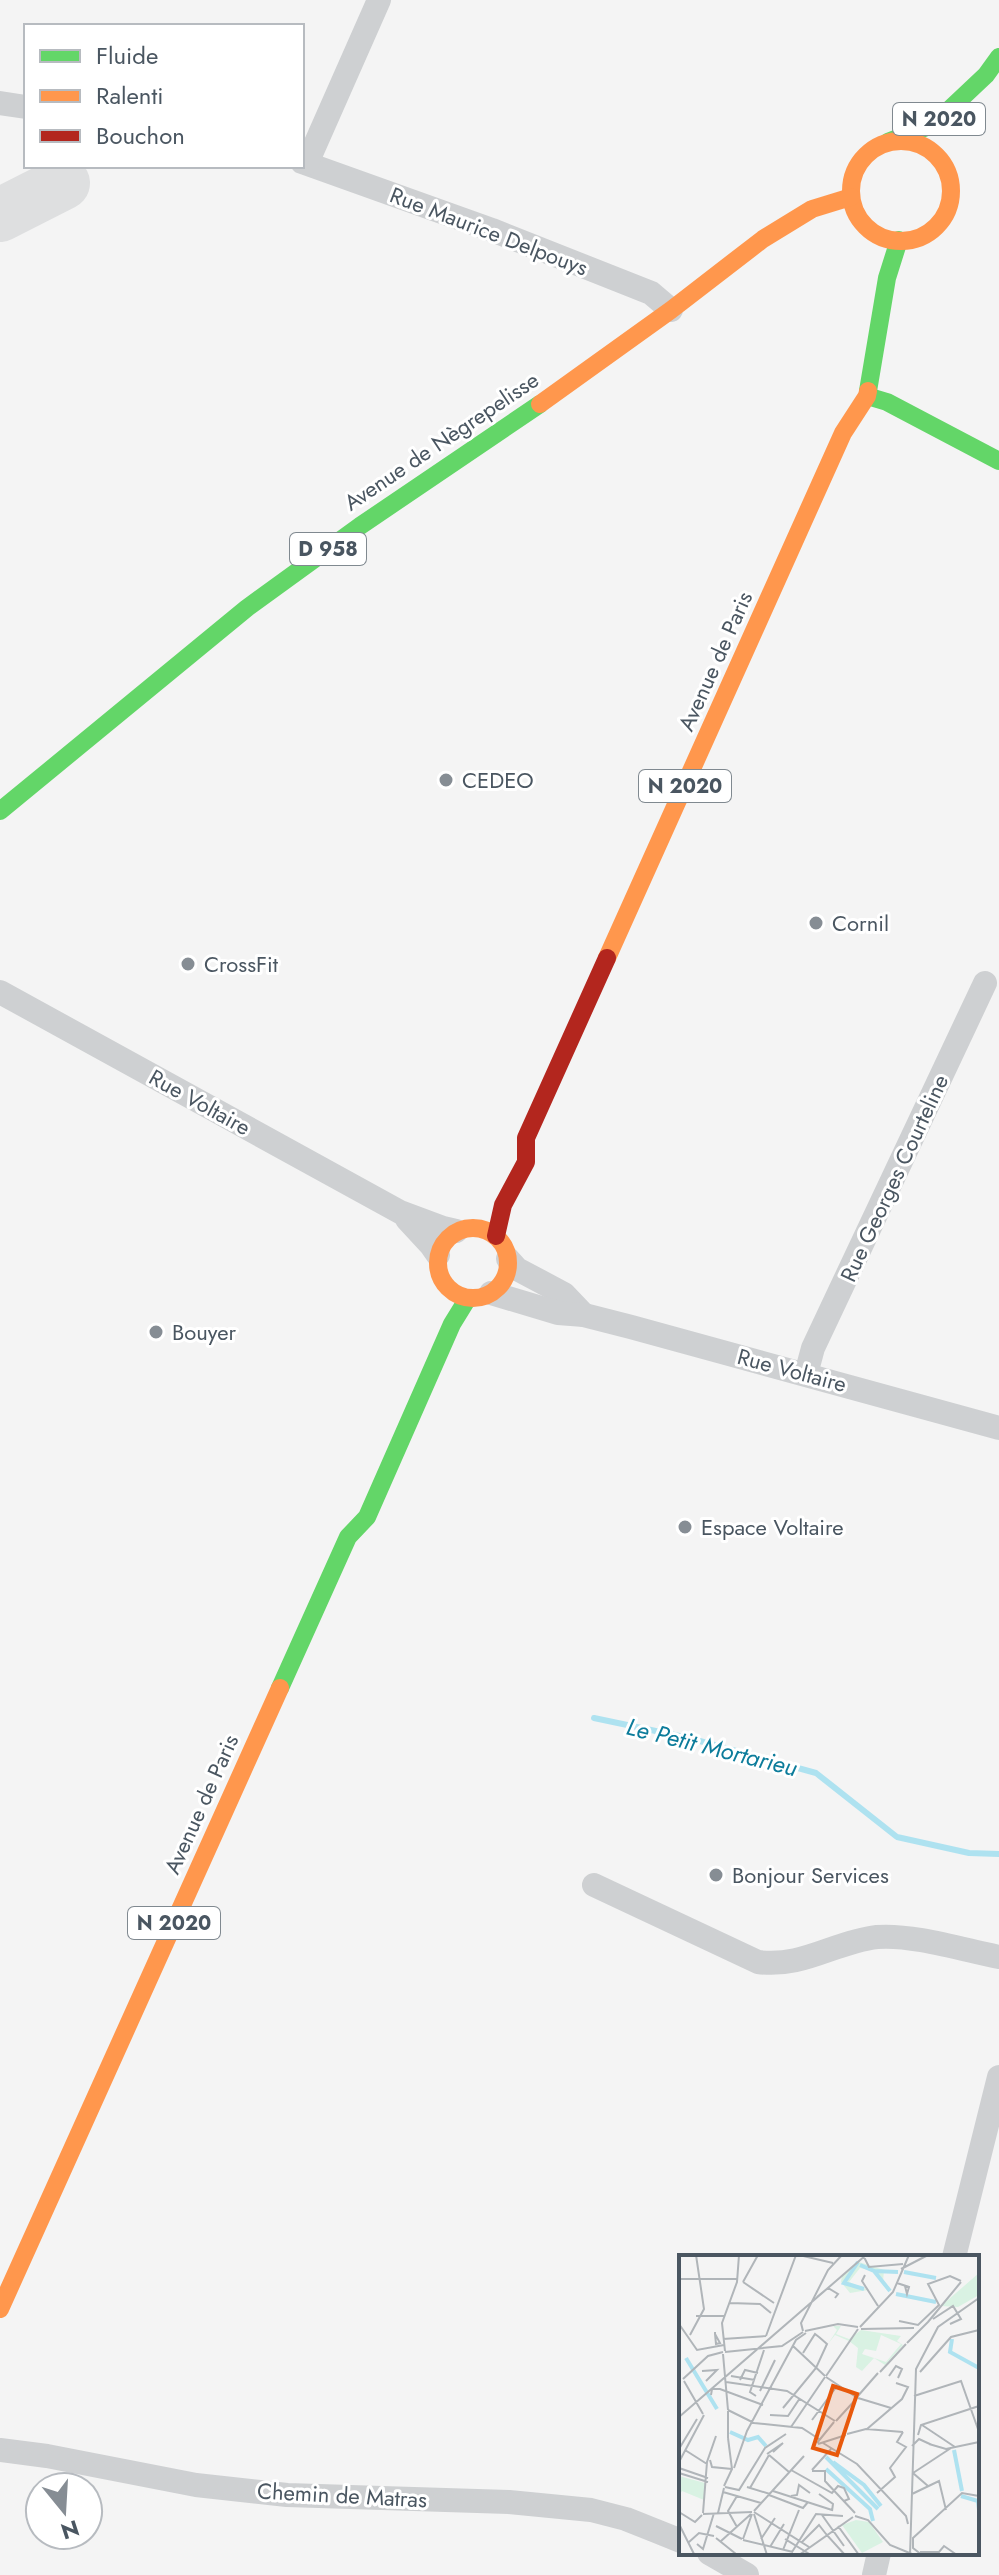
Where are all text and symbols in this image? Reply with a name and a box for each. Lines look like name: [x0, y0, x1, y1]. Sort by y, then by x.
legend: [24, 24, 304, 168]
text: Fluide: [96, 38, 158, 73]
text: Ralenti: [96, 78, 163, 113]
road number: N 2020: [893, 103, 985, 135]
text: Bouchon: [96, 118, 185, 153]
street label: Rue Maurice Delpouys: [385, 179, 593, 284]
street label: Avenue de Nègrepelisse: [337, 364, 545, 518]
road number: D 958: [290, 533, 366, 565]
street label: Avenue de Paris: [670, 586, 760, 736]
place label: CEDEO: [462, 764, 534, 796]
road number: N 2020: [639, 770, 731, 802]
marker: CEDEO: [437, 771, 455, 789]
place label: Cornil: [832, 907, 889, 939]
marker: Cornil: [807, 914, 825, 932]
place label: CrossFit: [204, 948, 279, 980]
marker: CrossFit: [179, 955, 197, 973]
street label: Rue Voltaire: [143, 1061, 257, 1143]
street label: Rue Georges Courteline: [832, 1069, 956, 1287]
place label: Bouyer: [172, 1316, 237, 1348]
marker: Bouyer: [147, 1323, 165, 1341]
street label: Rue Voltaire: [734, 1340, 850, 1400]
place label: Espace Voltaire: [701, 1511, 844, 1543]
marker: Espace Voltaire: [676, 1518, 694, 1536]
water label: Le Petit Mortarieu: [623, 1709, 801, 1785]
street label: Avenue de Paris: [156, 1729, 246, 1879]
place label: Bonjour Services: [732, 1859, 889, 1891]
marker: Bonjour Services: [707, 1866, 725, 1884]
road number: N 2020: [128, 1907, 220, 1939]
inset map: [679, 2255, 979, 2555]
north arrow: [24, 2471, 104, 2551]
street label: Chemin de Matras: [256, 2475, 428, 2515]
text: N: [57, 2512, 83, 2548]

